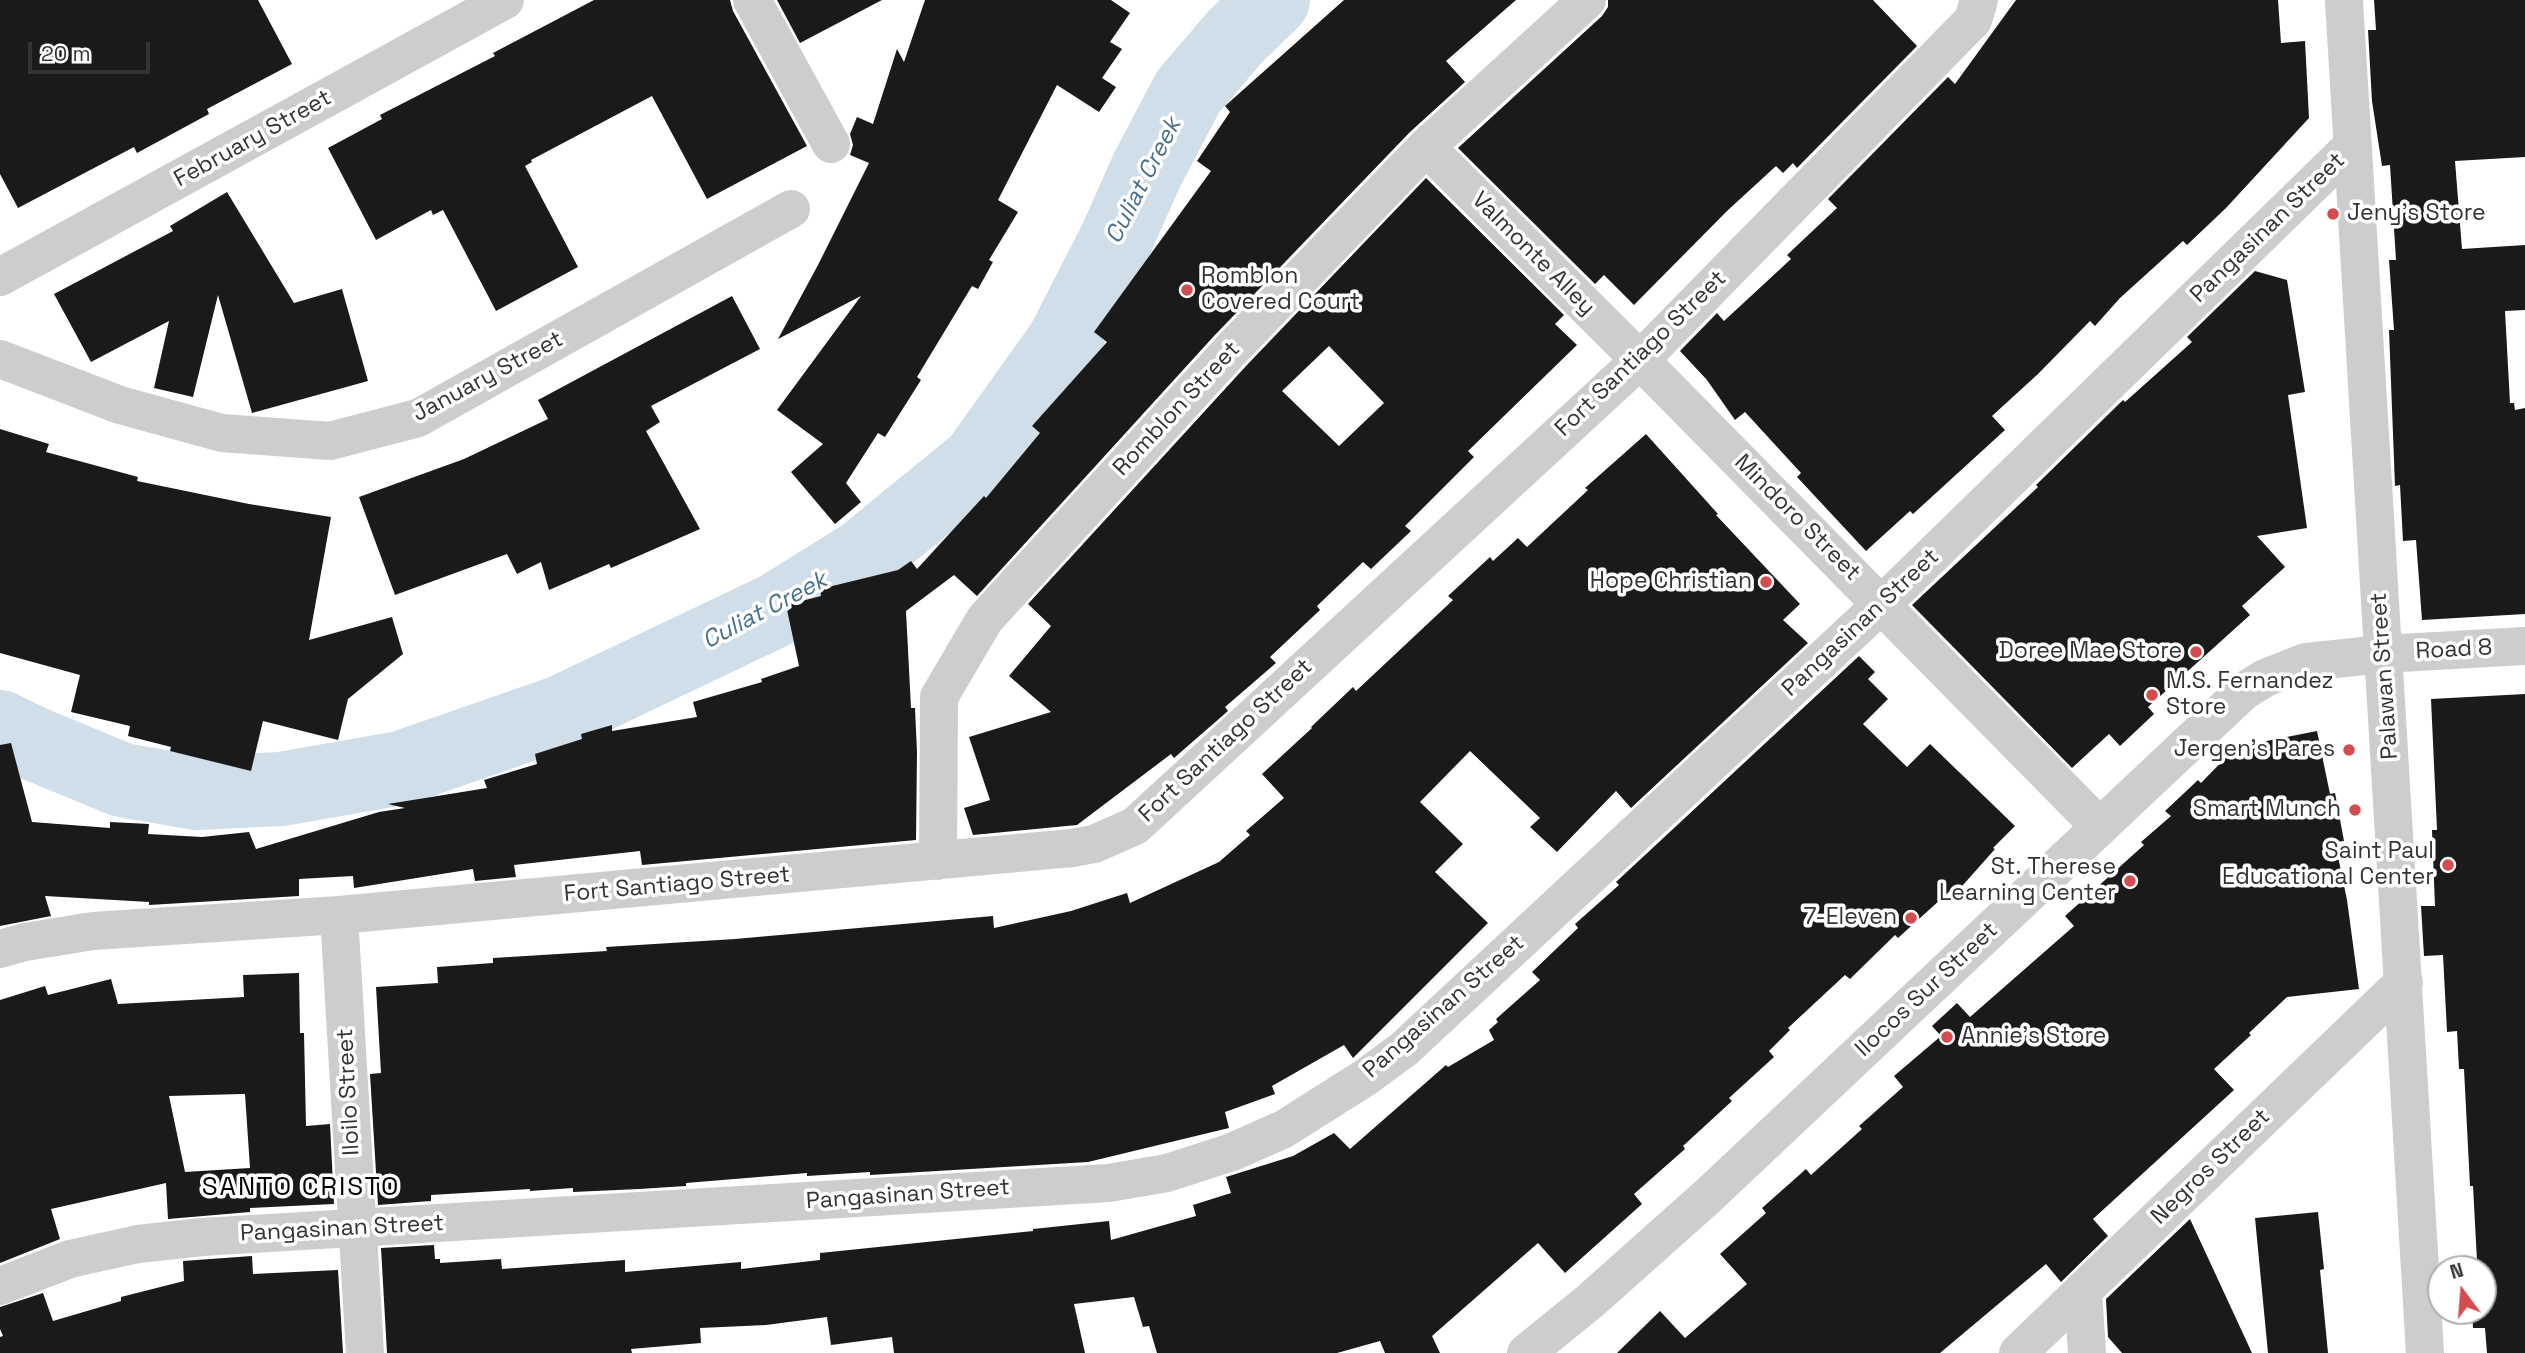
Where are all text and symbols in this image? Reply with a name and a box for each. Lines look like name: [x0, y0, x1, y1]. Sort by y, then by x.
scale bar: [32, 28, 154, 72]
text: 20 m: [41, 40, 91, 67]
street label: February Street: [170, 84, 336, 194]
water label: Culiat Creek: [1100, 113, 1188, 249]
street label: Pangasinan Street: [2185, 147, 2351, 309]
street label: Valmonte Alley: [1466, 187, 1600, 321]
place label: Jeny's Store: [2347, 200, 2486, 228]
marker: Jeny's Store: [2325, 206, 2341, 222]
place label: Romblon Covered Court: [1201, 263, 1360, 317]
street label: Fort Santiago Street: [1550, 265, 1732, 443]
marker: Romblon Covered Court: [1179, 282, 1195, 298]
street label: January Street: [408, 326, 568, 428]
street label: Romblon Street: [1108, 336, 1246, 482]
street label: Mindoro Street: [1728, 449, 1866, 587]
street label: Pangasinan Street: [1777, 543, 1945, 703]
water label: Culiat Creek: [698, 566, 832, 656]
place label: Hope Christian: [1590, 568, 1752, 596]
marker: Hope Christian: [1758, 574, 1774, 590]
street label: Palawan Street: [2365, 592, 2405, 760]
street label: Road 8: [2415, 634, 2493, 666]
place label: Doree Mae Store: [1998, 638, 2182, 666]
marker: Doree Mae Store: [2188, 644, 2204, 660]
street label: Fort Santiago Street: [1134, 653, 1318, 829]
place label: M.S. Fernandez Store: [2166, 668, 2334, 722]
marker: M.S. Fernandez Store: [2144, 687, 2160, 703]
place label: Jergen's Pares: [2174, 736, 2335, 764]
marker: Jergen's Pares: [2341, 742, 2357, 758]
place label: Smart Munch: [2193, 796, 2341, 824]
marker: Smart Munch: [2347, 802, 2363, 818]
place label: Saint Paul Educational Center: [2222, 838, 2434, 892]
place label: St. Therese Learning Center: [1939, 854, 2116, 908]
marker: Saint Paul Educational Center: [2440, 857, 2456, 873]
street label: Fort Santiago Street: [563, 861, 791, 909]
marker: St. Therese Learning Center: [2122, 873, 2138, 889]
place label: 7-Eleven: [1804, 904, 1897, 932]
marker: 7-Eleven: [1903, 910, 1919, 926]
street label: Ilocos Sur Street: [1850, 917, 2004, 1063]
street label: Pangasinan Street: [1358, 930, 1530, 1084]
place label: Annie's Store: [1961, 1023, 2106, 1051]
street label: Iloilo Street: [332, 1028, 366, 1156]
marker: Annie's Store: [1939, 1029, 1955, 1045]
street label: Negros Street: [2146, 1103, 2276, 1231]
district label: SANTO CRISTO: [203, 1172, 399, 1204]
street label: Pangasinan Street: [805, 1174, 1011, 1216]
street label: Pangasinan Street: [239, 1210, 445, 1248]
north arrow: [2427, 1255, 2497, 1325]
text: N: [2447, 1257, 2466, 1285]

